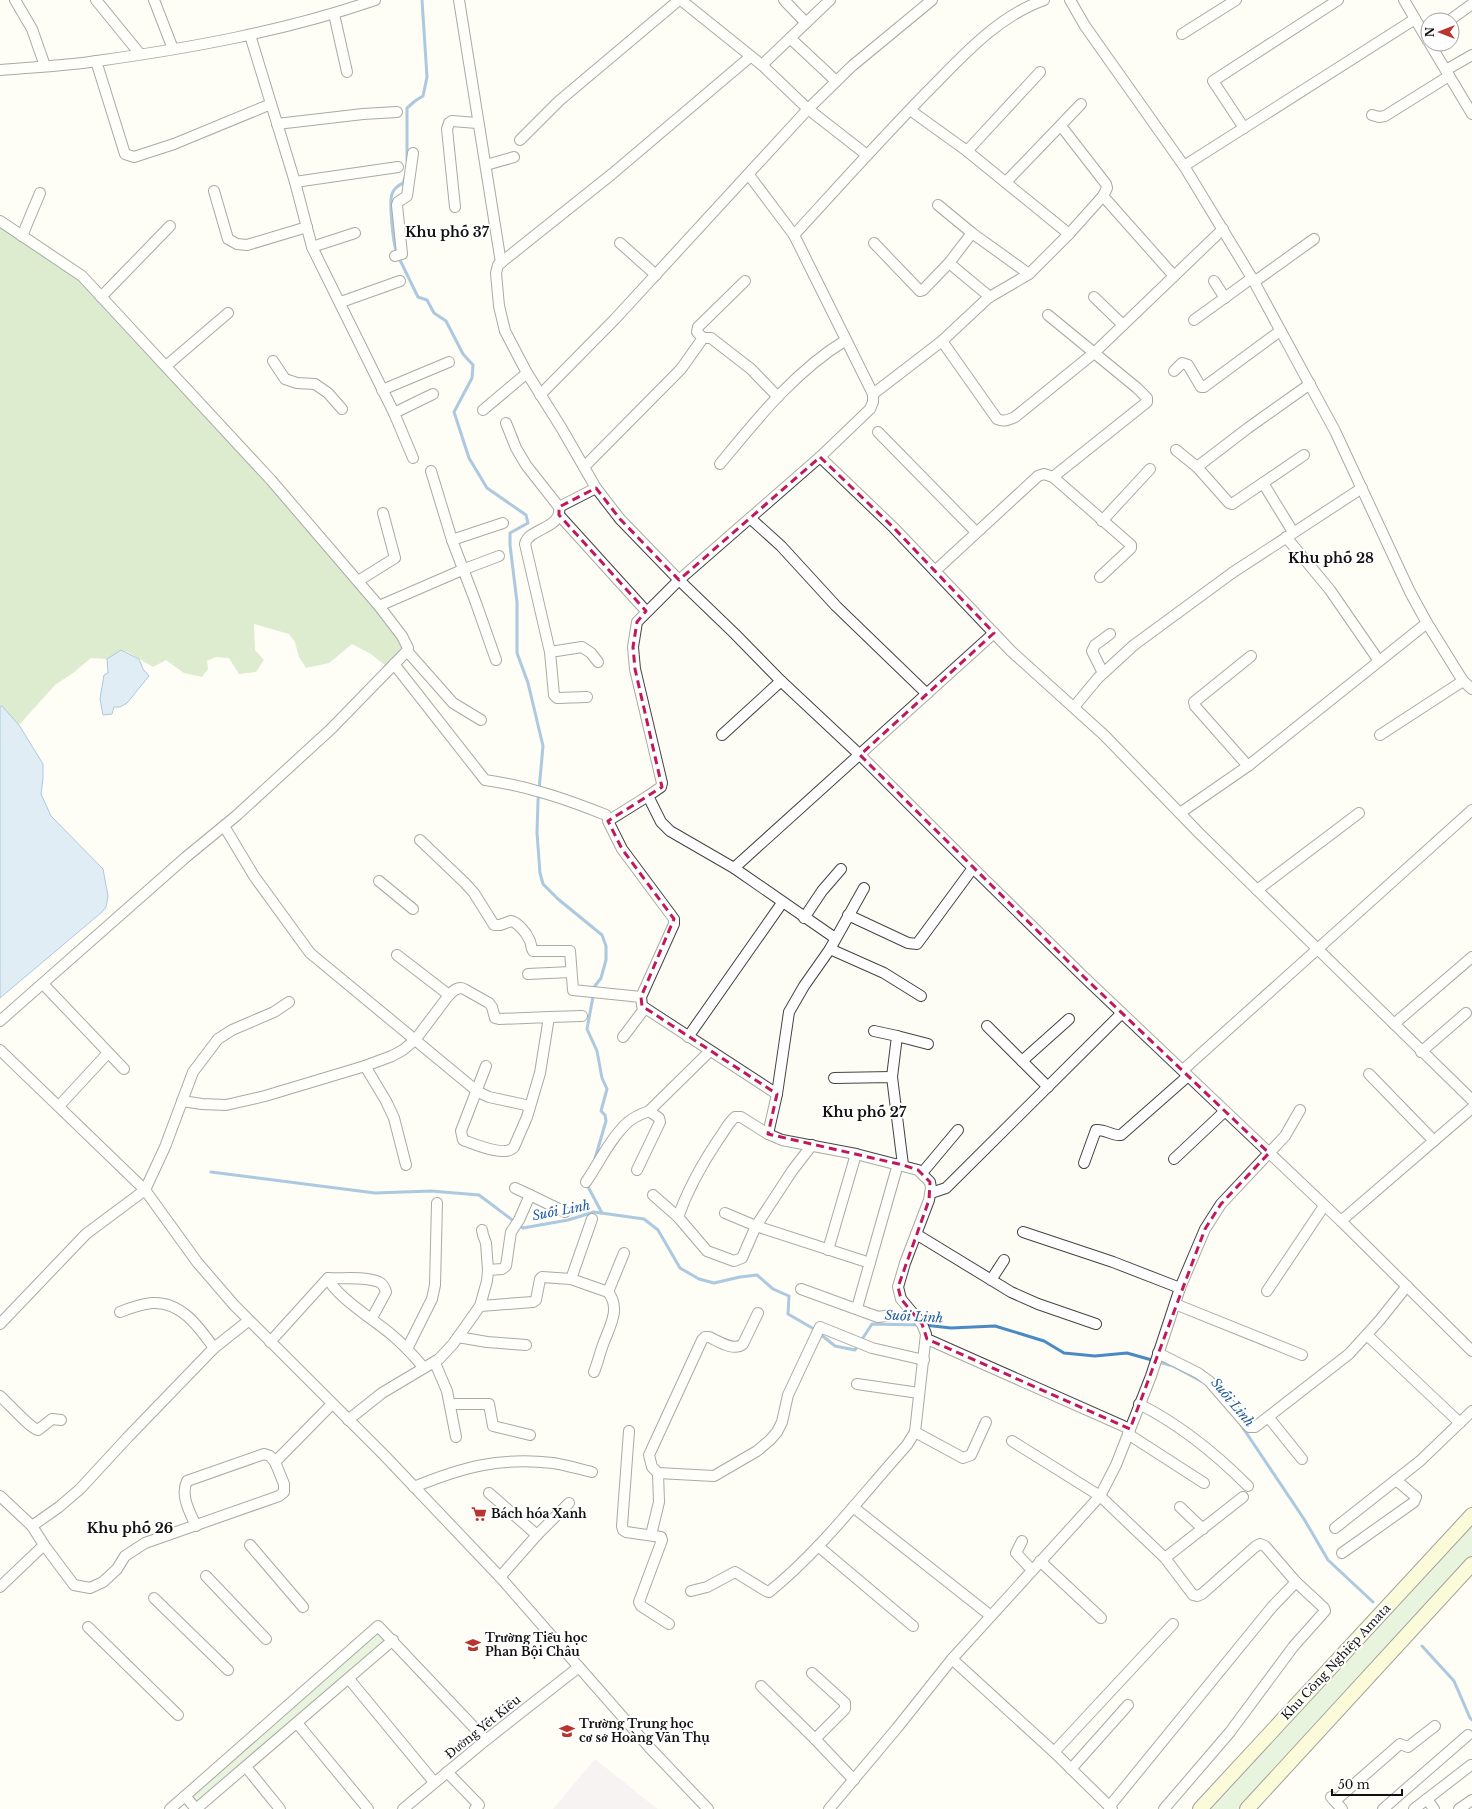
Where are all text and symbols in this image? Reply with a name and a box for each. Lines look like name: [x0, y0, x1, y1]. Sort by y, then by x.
north arrow: [1420, 12, 1460, 52]
text: N: [1423, 26, 1437, 37]
district label: Khu phố 37: [405, 223, 490, 241]
district label: Khu phố 28: [1288, 549, 1374, 567]
district label: Khu phố 27: [822, 1103, 907, 1121]
water label: Suối Linh: [531, 1197, 592, 1224]
water label: Suối Linh: [884, 1306, 944, 1327]
water label: Suối Linh: [1207, 1374, 1258, 1430]
supermarket icon: Bách hóa Xanh: [470, 1505, 488, 1523]
place label: Bách hóa Xanh: [491, 1506, 587, 1521]
district label: Khu phố 26: [87, 1519, 173, 1537]
street label: Khu Công Nghiệp Amata: [1278, 1600, 1394, 1723]
place label: Trường Tiểu học Phan Bội Châu: [485, 1630, 588, 1659]
school or university icon: Trường Tiểu học Phan Bội Châu: [464, 1636, 482, 1654]
street label: Đường Yết Kiêu: [442, 1692, 523, 1762]
place label: Trường Trung học cơ sở Hoàng Văn Thụ: [579, 1716, 710, 1745]
school or university icon: Trường Trung học cơ sở Hoàng Văn Thụ: [558, 1722, 576, 1740]
scale bar: [1332, 1771, 1402, 1797]
text: 50 m: [1338, 1777, 1370, 1792]

